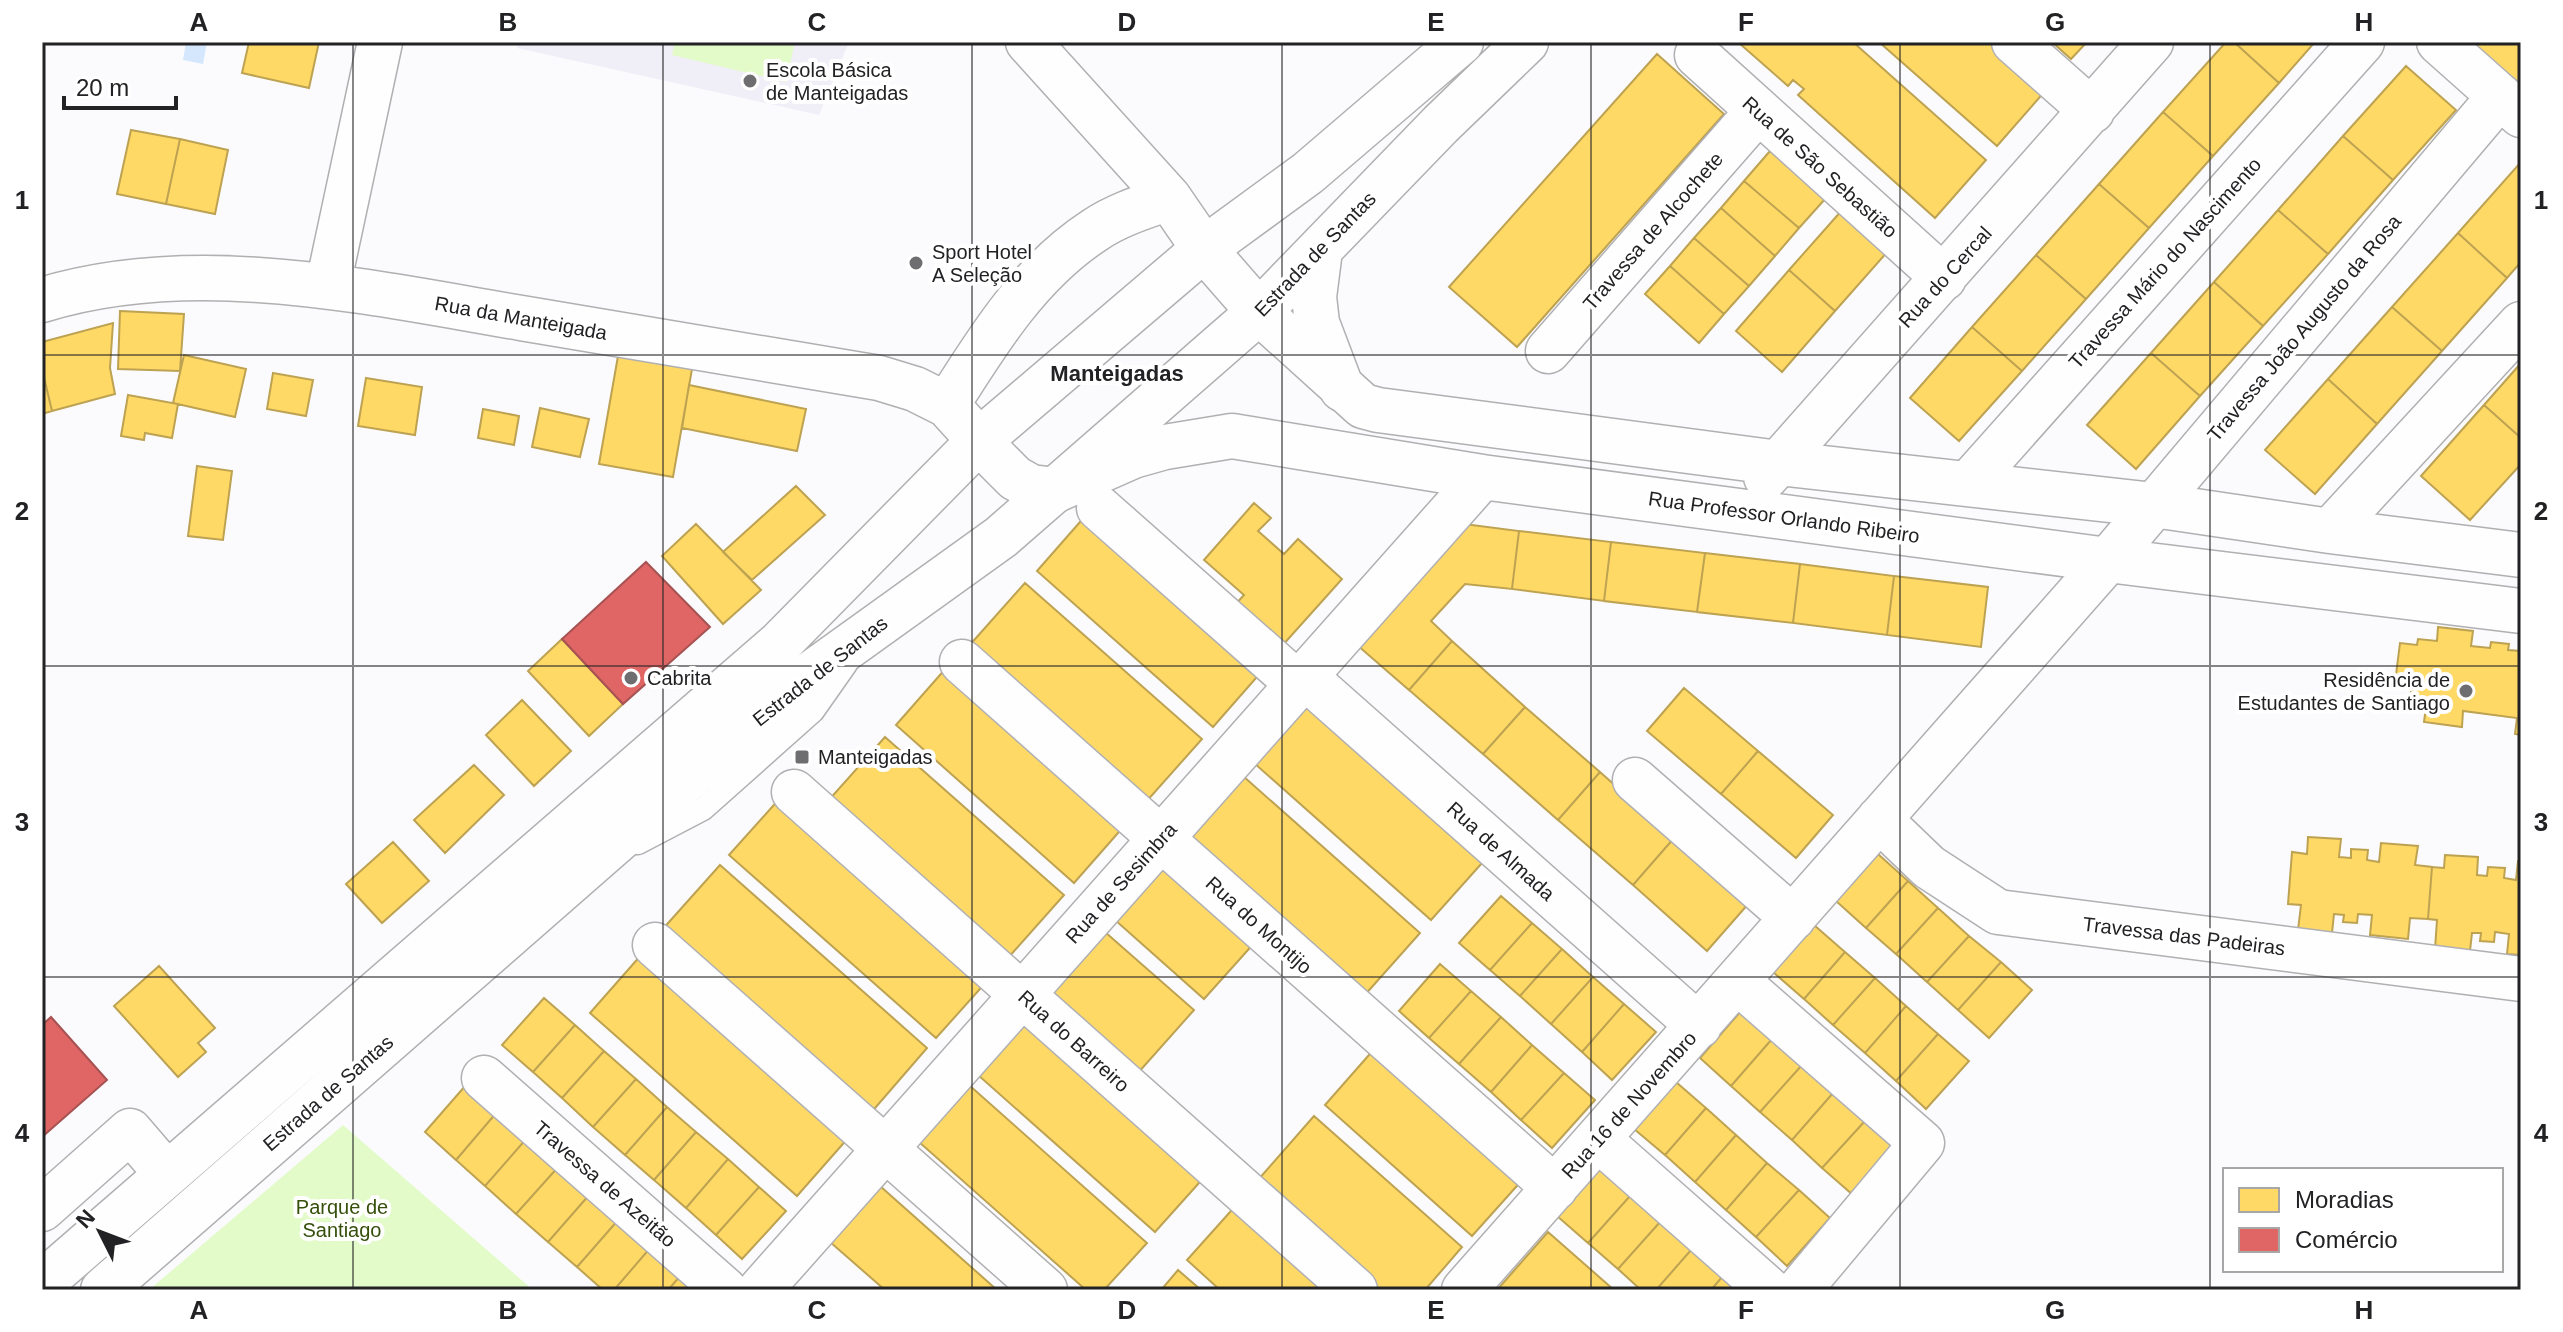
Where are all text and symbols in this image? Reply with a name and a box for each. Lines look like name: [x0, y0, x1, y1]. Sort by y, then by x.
text: A: [190, 7, 209, 37]
text: B: [499, 7, 517, 37]
text: C: [808, 7, 827, 37]
text: D: [1118, 7, 1136, 37]
text: E: [1427, 7, 1445, 37]
text: F: [1738, 7, 1754, 37]
text: G: [2045, 7, 2065, 37]
text: H: [2355, 7, 2373, 37]
place label: Escola Básica de Manteigadas: [766, 59, 908, 104]
scale bar: [64, 60, 176, 110]
marker: Escola Básica de Manteigadas: [741, 72, 759, 90]
text: 20 m: [76, 74, 129, 101]
street label: Rua de São Sebastião: [1738, 92, 1902, 242]
street label: Travessa de Alcochete: [1579, 148, 1727, 314]
street label: Travessa Mário do Nascimento: [2064, 153, 2266, 373]
text: 1: [15, 185, 29, 215]
text: 1: [2534, 185, 2548, 215]
street label: Estrada de Santas: [1250, 187, 1380, 321]
street label: Travessa João Augusto da Rosa: [2203, 210, 2406, 446]
street label: Rua do Cercal: [1894, 222, 1996, 332]
place label: Sport Hotel A Seleção: [932, 241, 1032, 286]
marker: Sport Hotel A Seleção: [907, 254, 925, 272]
street label: Rua da Manteigada: [433, 292, 610, 344]
district label: Manteigadas: [1050, 361, 1184, 386]
street label: Rua Professor Orlando Ribeiro: [1647, 487, 1921, 547]
text: 2: [15, 496, 29, 526]
text: 2: [2534, 496, 2548, 526]
street label: Estrada de Santas: [748, 612, 892, 730]
place label: Cabrita: [647, 667, 712, 689]
marker: Cabrita: [622, 669, 640, 687]
place label: Residência de Estudantes de Santiago: [2238, 669, 2450, 714]
marker: Residência de Estudantes de Santiago: [2457, 682, 2475, 700]
place label: Manteigadas: [818, 746, 933, 768]
marker: Manteigadas: [793, 748, 811, 766]
street label: Rua de Almada: [1443, 797, 1560, 906]
text: 3: [15, 807, 29, 837]
text: 3: [2534, 807, 2548, 837]
street label: Rua de Sesimbra: [1061, 818, 1181, 948]
street label: Rua do Montijo: [1202, 872, 1316, 978]
street label: Travessa das Padeiras: [2082, 913, 2286, 959]
street label: Rua do Barreiro: [1014, 986, 1134, 1096]
street label: Rua 16 de Novembro: [1557, 1027, 1701, 1183]
street label: Estrada de Santas: [259, 1031, 397, 1155]
street label: Travessa de Azeitão: [530, 1116, 680, 1252]
text: 4: [15, 1118, 30, 1148]
text: 4: [2534, 1118, 2549, 1148]
legend: [2223, 1168, 2503, 1272]
text: Moradias: [2295, 1186, 2394, 1213]
north arrow: [60, 1192, 140, 1272]
park label: Parque de Santiago: [296, 1196, 388, 1241]
text: N: [71, 1205, 100, 1233]
text: Comércio: [2295, 1226, 2398, 1253]
text: A: [190, 1295, 209, 1325]
text: B: [499, 1295, 517, 1325]
text: C: [808, 1295, 827, 1325]
text: D: [1118, 1295, 1136, 1325]
text: E: [1427, 1295, 1445, 1325]
text: F: [1738, 1295, 1754, 1325]
text: G: [2045, 1295, 2065, 1325]
text: H: [2355, 1295, 2373, 1325]

